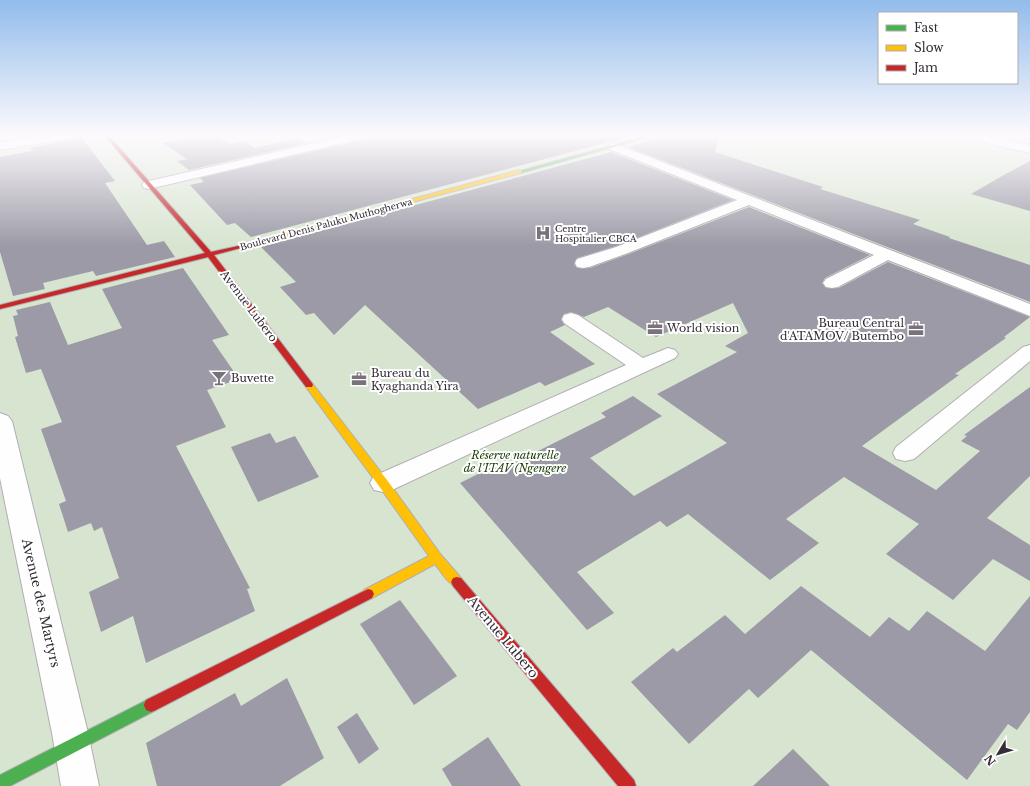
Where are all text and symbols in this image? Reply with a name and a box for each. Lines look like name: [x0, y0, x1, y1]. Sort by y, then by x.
legend: [878, 12, 1018, 84]
text: Fast: [914, 20, 939, 35]
text: Slow: [914, 40, 944, 55]
text: Jam: [912, 60, 938, 75]
street label: Boulevard Denis Paluku Muthogherwa: [239, 196, 413, 252]
place label: Centre Hospitalier CBCA: [555, 223, 638, 244]
hospital icon: Centre Hospitalier CBCA: [534, 224, 552, 242]
street label: Avenue Lubero: [217, 267, 281, 345]
place label: Bureau Central d'ATAMOV/ Butembo: [780, 316, 904, 343]
office icon: World vision: [646, 319, 664, 337]
office icon: Bureau Central d'ATAMOV/ Butembo: [907, 320, 925, 338]
place label: World vision: [666, 321, 740, 335]
place label: Bureau du Kyaghanda Yira: [371, 366, 460, 393]
bar icon: Buvette: [210, 369, 228, 387]
office icon: Bureau du Kyaghanda Yira: [350, 370, 368, 388]
place label: Buvette: [231, 371, 274, 385]
park label: Réserve naturelle de l'ITAV (Ngengere: [464, 448, 566, 475]
street label: Avenue des Martyrs: [18, 536, 64, 669]
street label: Avenue Lubero: [463, 592, 542, 682]
north arrow: [978, 734, 1018, 774]
text: N: [981, 751, 999, 769]

